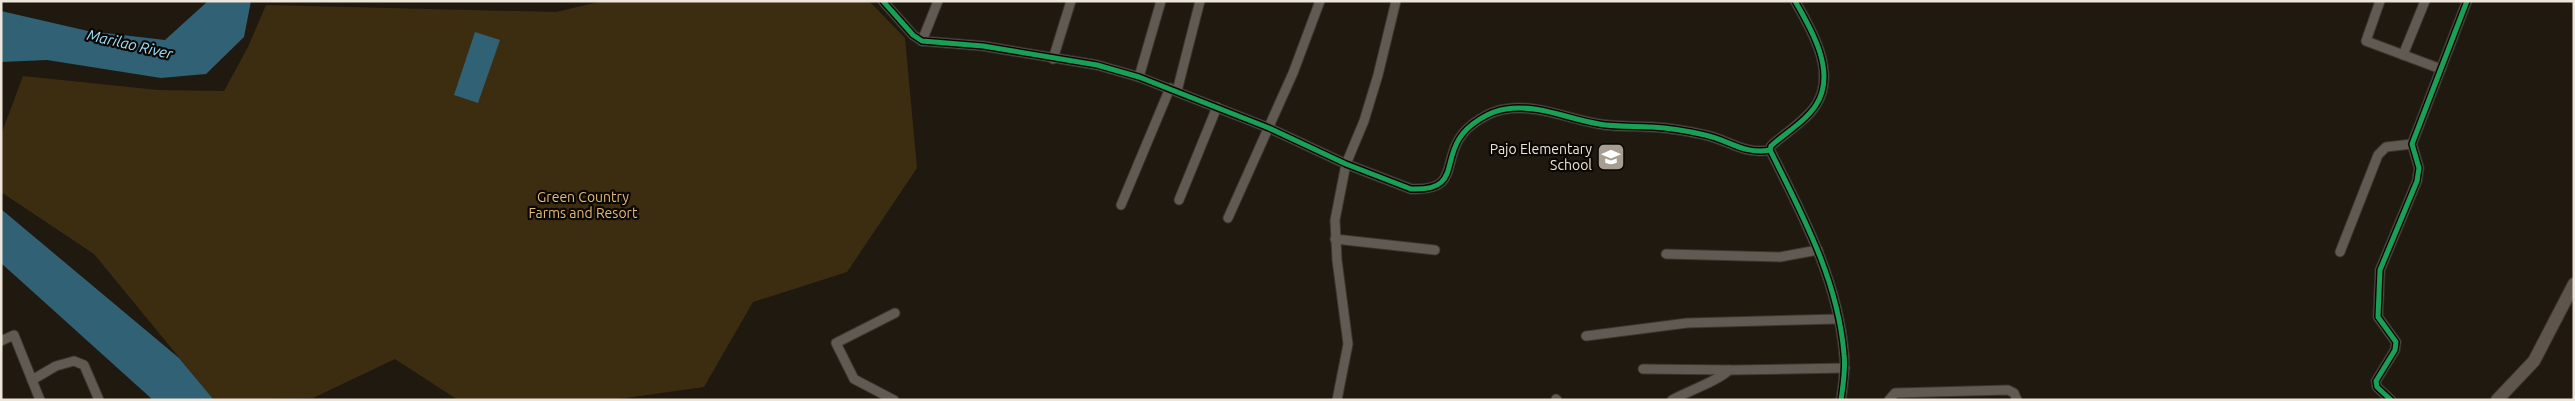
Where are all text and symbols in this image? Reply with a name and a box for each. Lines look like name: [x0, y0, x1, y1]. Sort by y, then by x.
water label: Marilao River: [86, 26, 176, 62]
place label: Pajo Elementary School: [1490, 141, 1592, 173]
school or university icon: Pajo Elementary School: [1596, 142, 1626, 172]
park label: Green Country Farms and Resort: [529, 189, 638, 221]

